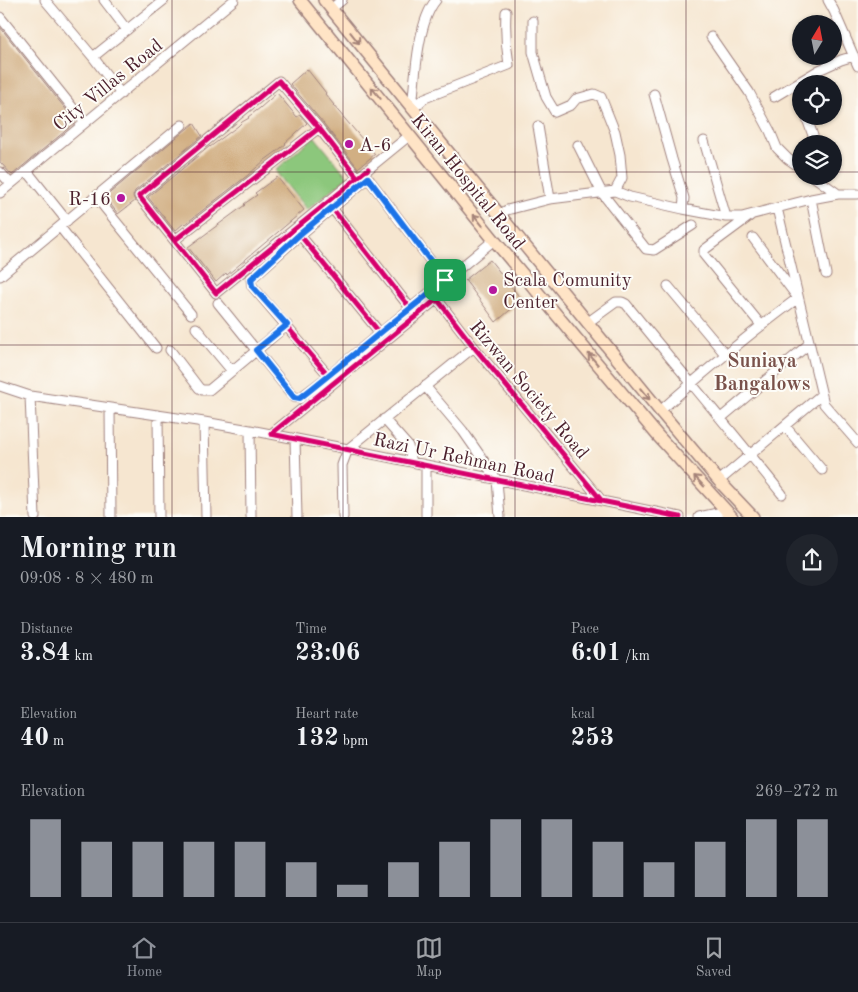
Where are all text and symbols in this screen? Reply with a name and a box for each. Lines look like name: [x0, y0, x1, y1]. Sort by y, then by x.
north arrow: [792, 15, 842, 65]
map controls: [792, 15, 842, 185]
one-way arrow: [349, 31, 360, 44]
street label: City Villas Road: [50, 36, 167, 136]
button: locate: [792, 75, 842, 125]
one-way arrow: [370, 87, 381, 100]
street label: Kiran Hospital Road: [407, 111, 528, 254]
button: layers: [792, 135, 842, 185]
place label: A-6: [359, 137, 392, 156]
marker: A-6: [343, 138, 355, 150]
place label: R-16: [68, 191, 111, 210]
marker: R-16: [115, 192, 127, 204]
one-way arrow: [473, 213, 484, 226]
pin: [424, 259, 466, 301]
icon: arrive: [431, 266, 459, 294]
place label: Scala Comunity Center: [503, 272, 632, 313]
marker: Scala Comunity Center: [487, 284, 499, 296]
street label: Rizwan Society Road: [465, 318, 591, 463]
one-way arrow: [587, 352, 598, 365]
district label: Suniaya Bangalows: [714, 352, 810, 395]
one-way arrow: [640, 387, 651, 400]
street label: Razi Ur Rehman Road: [371, 431, 556, 488]
one-way arrow: [693, 475, 705, 488]
button: share: [786, 534, 838, 586]
text: Morning run: [20, 536, 177, 564]
text: 09:08 · 8 × 480 m: [20, 571, 153, 587]
text: Distance: [20, 622, 73, 636]
text: Time: [295, 622, 327, 636]
text: Pace: [571, 622, 599, 636]
text: 3.84: [20, 641, 71, 666]
text: 23:06: [295, 641, 360, 666]
text: 6:01: [571, 641, 621, 666]
text: km: [71, 649, 93, 663]
text: /km: [621, 649, 650, 663]
text: Elevation: [20, 707, 77, 721]
text: Heart rate: [295, 707, 358, 721]
text: kcal: [571, 707, 595, 721]
text: 40: [20, 726, 49, 751]
text: 132: [295, 726, 339, 751]
text: 253: [571, 726, 614, 751]
text: m: [49, 734, 64, 748]
text: bpm: [339, 734, 368, 748]
text: Elevation: [20, 784, 85, 800]
text: 269–272 m: [755, 784, 838, 800]
tab: Home: [126, 934, 162, 981]
tab: Map: [415, 934, 443, 981]
tab: Saved: [696, 934, 732, 981]

